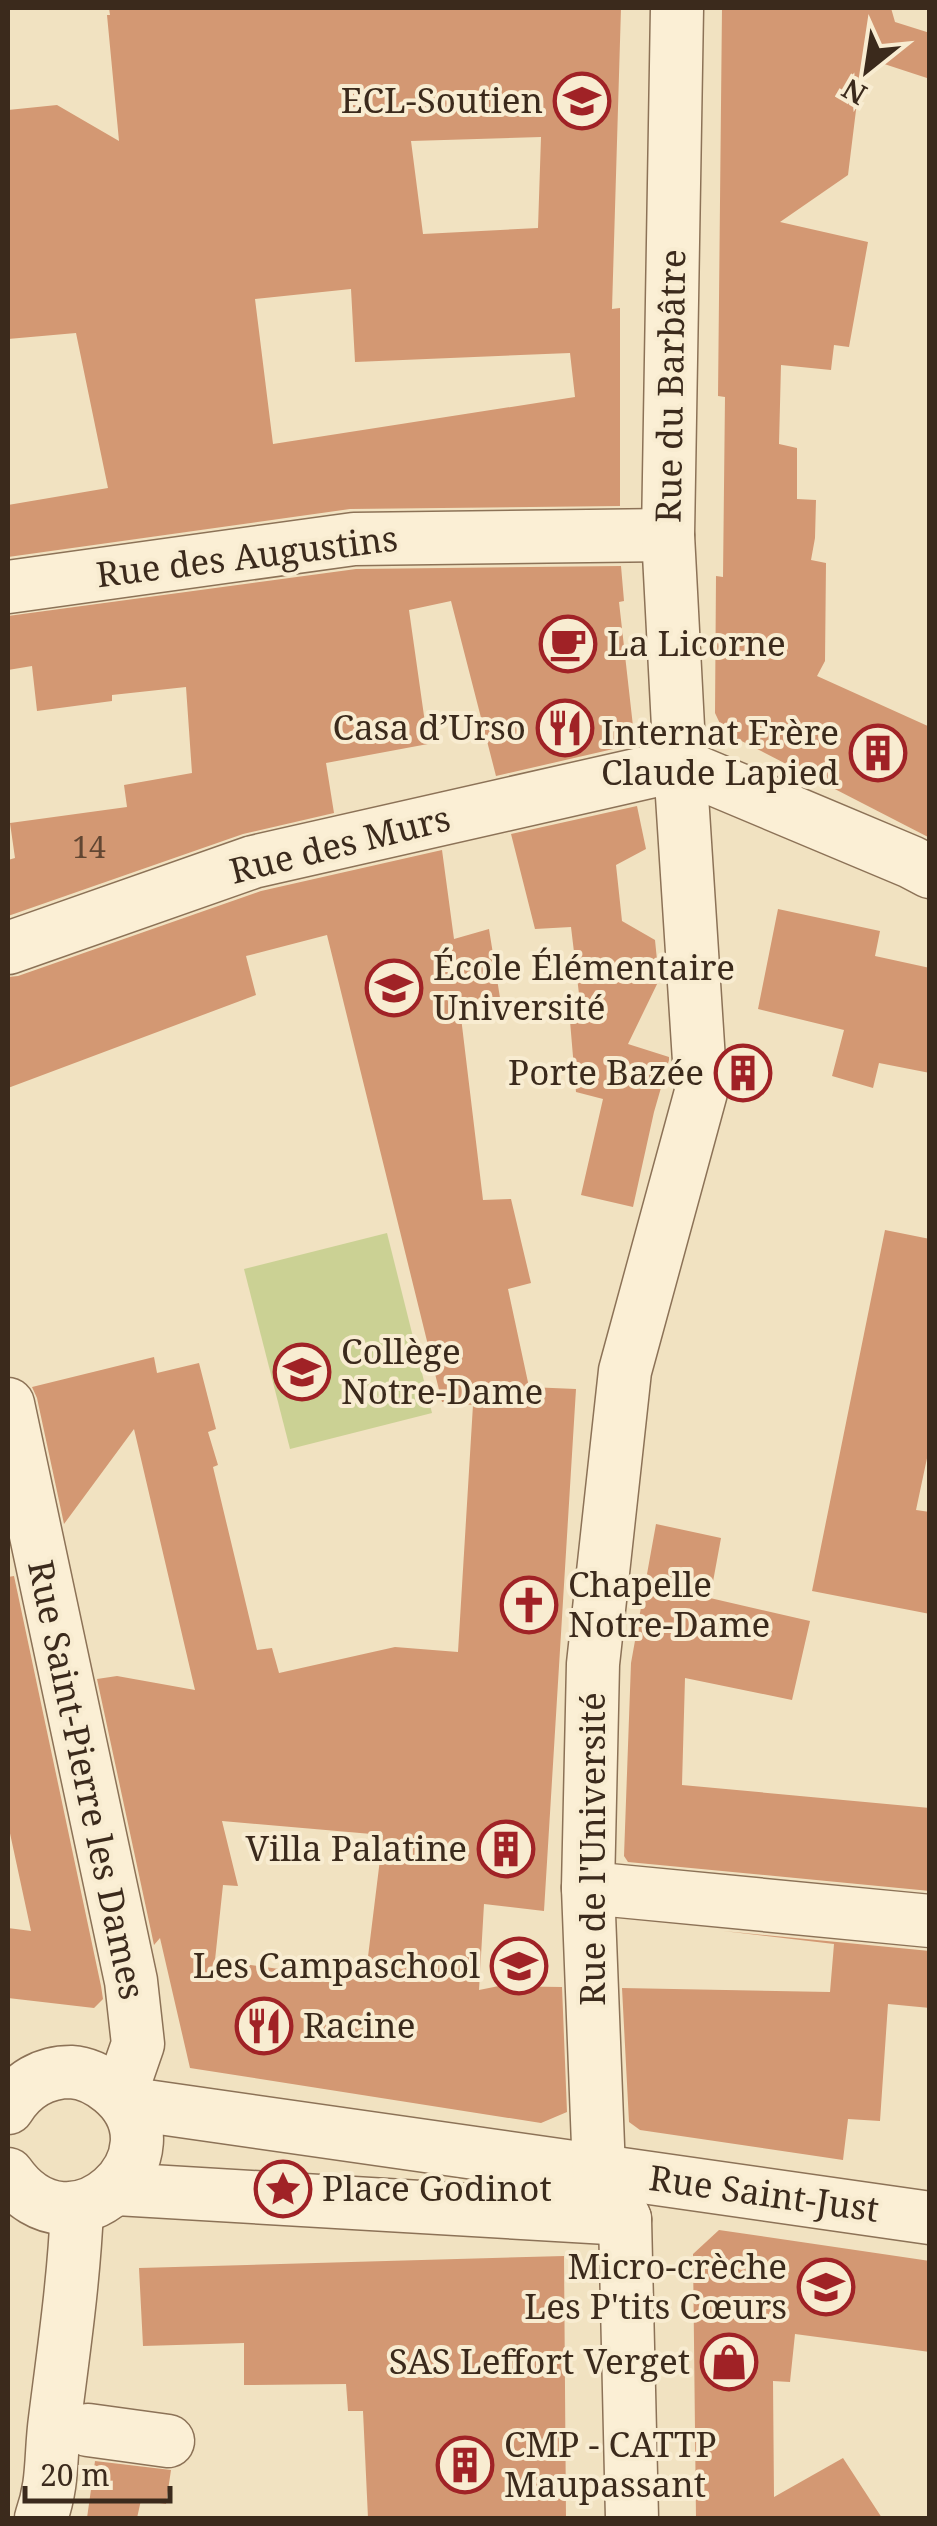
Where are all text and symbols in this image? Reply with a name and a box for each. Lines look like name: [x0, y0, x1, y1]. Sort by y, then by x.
north arrow: [817, 20, 917, 120]
school or university icon: ECL-Soutien: [552, 71, 612, 131]
text: N: [835, 71, 873, 114]
place label: ECL-Soutien: [341, 76, 543, 123]
street label: Rue du Barbâtre: [644, 249, 695, 523]
street label: Rue des Augustins: [94, 514, 400, 597]
cafe icon: La Licorne: [538, 614, 598, 674]
place label: La Licorne: [607, 619, 786, 666]
restaurant icon: Casa d’Urso: [535, 698, 595, 758]
place label: Casa d’Urso: [332, 703, 526, 750]
place label: Internat Frère Claude Lapied: [601, 708, 839, 795]
building icon: Internat Frère Claude Lapied: [848, 723, 908, 783]
street label: Rue des Murs: [225, 793, 455, 894]
house number: 14: [72, 826, 106, 867]
place label: École Élémentaire Université: [433, 943, 735, 1030]
school or university icon: École Élémentaire Université: [364, 958, 424, 1018]
building icon: Porte Bazée: [713, 1043, 773, 1103]
place label: Porte Bazée: [508, 1048, 704, 1095]
place label: Collège Notre-Dame: [341, 1327, 543, 1414]
school or university icon: Collège Notre-Dame: [272, 1342, 332, 1402]
street label: Rue Saint-Pierre les Dames: [18, 1556, 157, 2004]
place label: Chapelle Notre-Dame: [568, 1560, 770, 1647]
church icon: Chapelle Notre-Dame: [499, 1575, 559, 1635]
street label: Rue de l'Université: [568, 1692, 615, 2006]
building icon: Villa Palatine: [476, 1819, 536, 1879]
place label: Villa Palatine: [245, 1824, 467, 1871]
school or university icon: Les Campaschool: [489, 1936, 549, 1996]
place label: Les Campaschool: [193, 1941, 480, 1988]
restaurant icon: Racine: [234, 1996, 294, 2056]
place label: Racine: [303, 2001, 415, 2048]
street label: Rue Saint-Just: [646, 2153, 882, 2232]
place icon: Place Godinot: [253, 2159, 313, 2219]
place label: Place Godinot: [322, 2164, 552, 2211]
place label: Micro-crèche Les P'tits Cœurs: [524, 2242, 787, 2329]
school or university icon: Micro-crèche Les P'tits Cœurs: [796, 2257, 856, 2317]
shop icon: SAS Leffort Verget: [699, 2332, 759, 2392]
place label: SAS Leffort Verget: [389, 2337, 690, 2384]
place label: CMP - CATTP Maupassant: [504, 2420, 717, 2507]
building icon: CMP - CATTP Maupassant: [435, 2435, 495, 2495]
scale bar: [25, 2441, 170, 2503]
text: 20 m: [40, 2454, 110, 2495]

